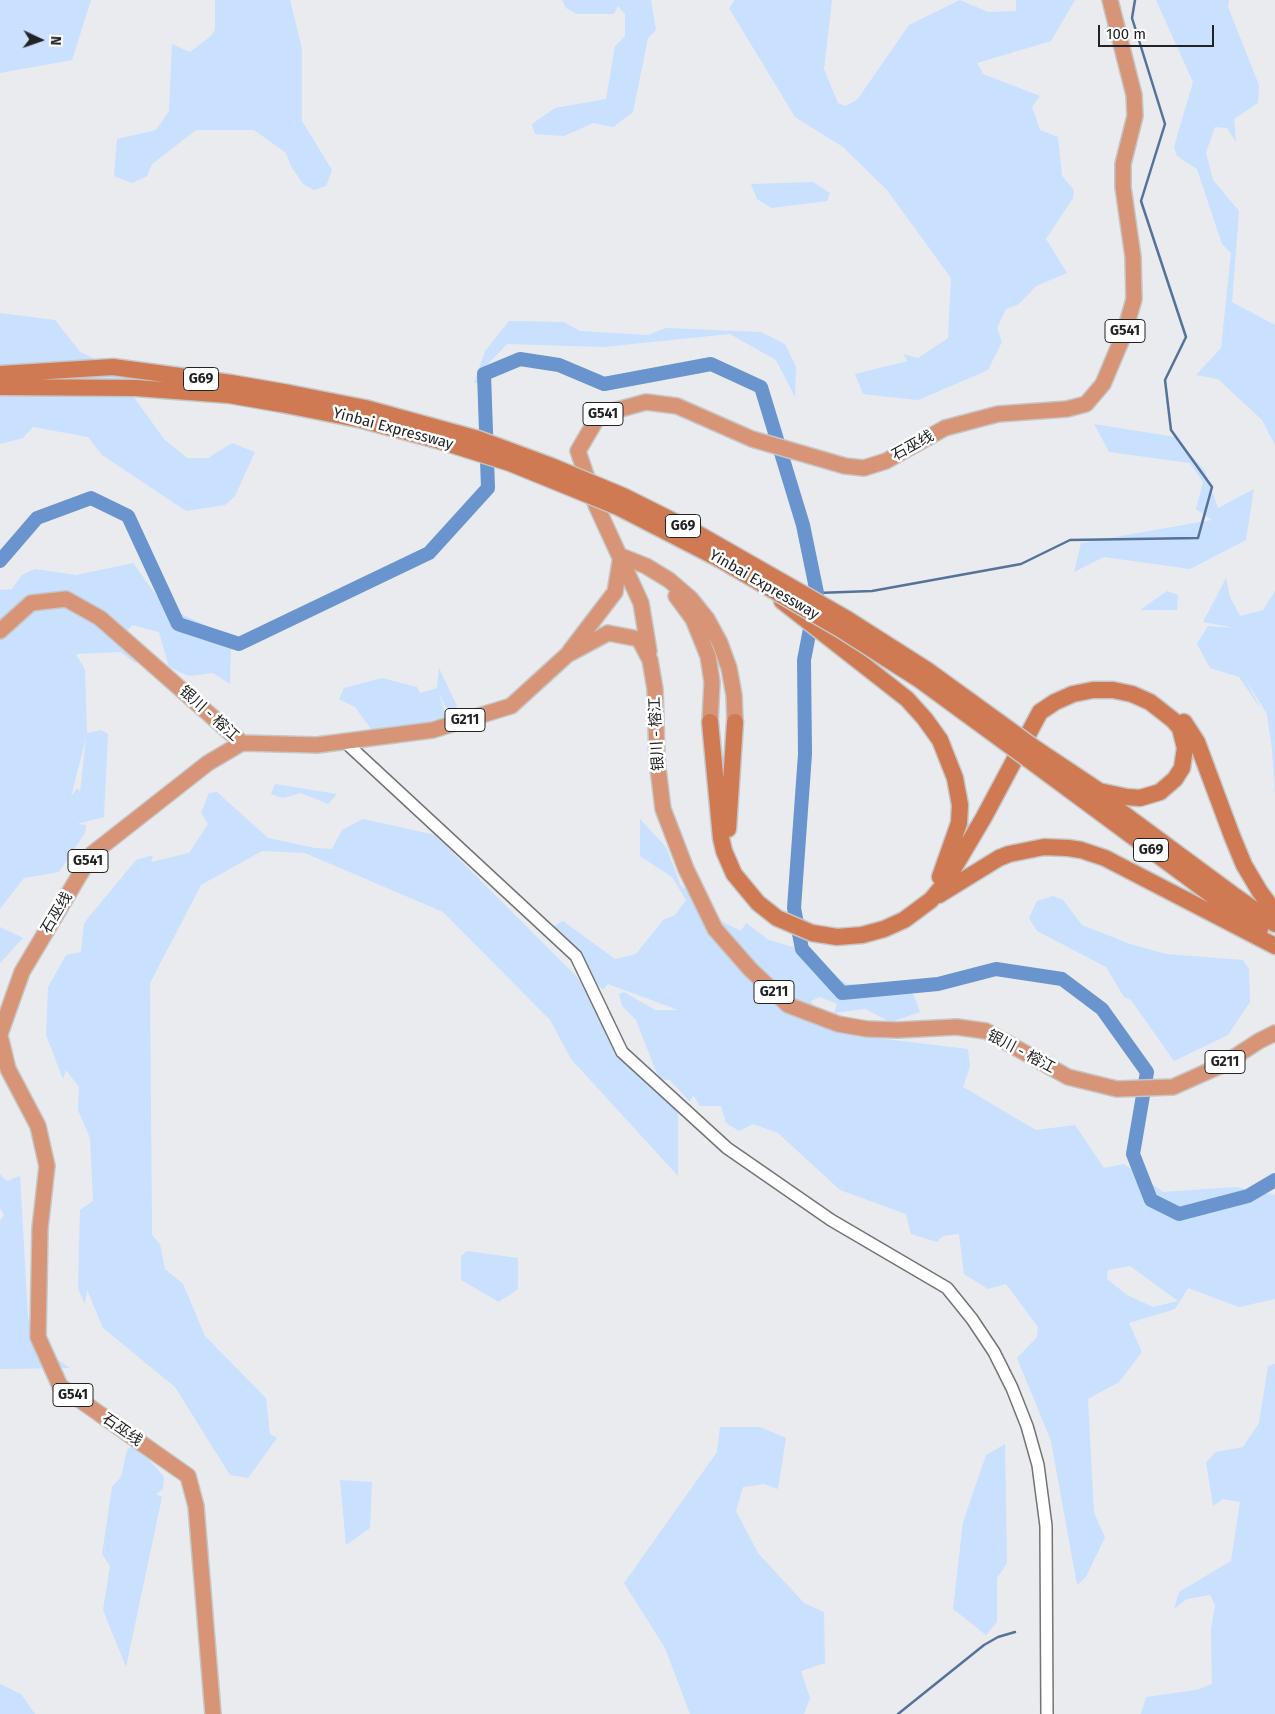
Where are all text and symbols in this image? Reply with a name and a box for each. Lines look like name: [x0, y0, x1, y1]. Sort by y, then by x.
north arrow: [15, 15, 65, 65]
scale bar: [1100, 15, 1216, 47]
text: 100 m: [1106, 25, 1146, 43]
text: N: [47, 36, 64, 46]
road number: G541: [1105, 320, 1145, 342]
road number: G69: [184, 368, 218, 390]
road number: G541: [583, 402, 623, 426]
street label: Yinbai Expressway: [331, 404, 455, 454]
street label: 石巫线: [889, 427, 937, 465]
road number: G69: [666, 514, 700, 538]
street label: Yinbai Expressway: [706, 546, 822, 624]
street label: 银川 - 榕江: [175, 683, 243, 745]
street label: 银川 - 榕江: [646, 697, 668, 771]
road number: G211: [445, 708, 485, 732]
road number: G69: [1134, 838, 1168, 862]
road number: G541: [68, 849, 108, 872]
street label: 石巫线: [38, 889, 76, 937]
road number: G211: [754, 980, 794, 1004]
street label: 银川 - 榕江: [984, 1027, 1058, 1077]
road number: G211: [1205, 1050, 1245, 1074]
road number: G541: [53, 1384, 93, 1406]
street label: 石巫线: [98, 1410, 146, 1450]

